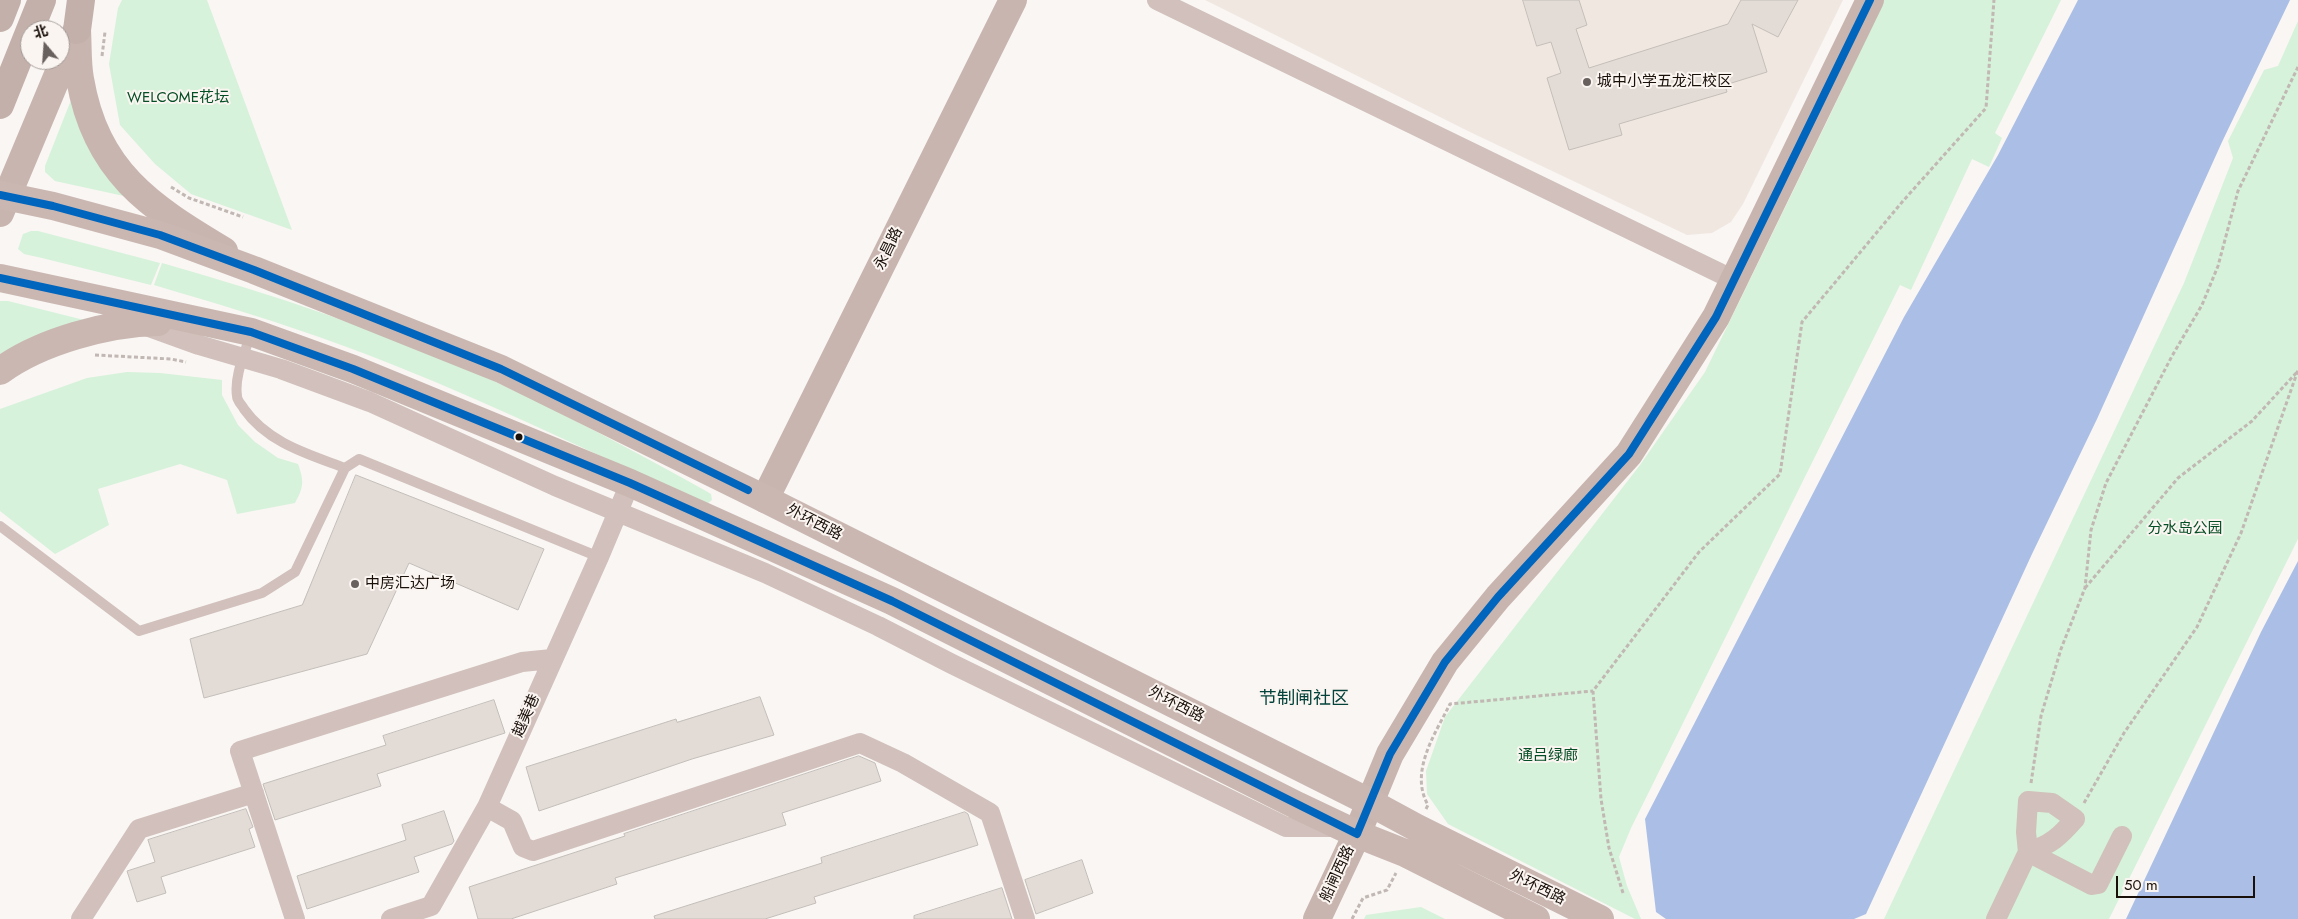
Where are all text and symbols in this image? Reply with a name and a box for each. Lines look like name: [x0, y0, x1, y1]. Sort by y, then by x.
north arrow: [20, 20, 70, 70]
text: 北: [31, 20, 50, 43]
place label: 城中小学五龙汇校区: [1597, 73, 1732, 91]
marker: 城中小学五龙汇校区: [1581, 76, 1593, 88]
park label: WELCOME花坛: [127, 89, 229, 107]
street label: 永昌路: [871, 225, 907, 273]
unlabelled marker: [514, 432, 524, 442]
street label: 外环西路: [783, 501, 845, 545]
park label: 分水岛公园: [2148, 520, 2222, 538]
place label: 中房汇达广场: [365, 575, 455, 593]
marker: 中房汇达广场: [349, 578, 361, 590]
street label: 外环西路: [1145, 683, 1207, 727]
district label: 节制闸社区: [1259, 689, 1349, 711]
street label: 越美巷: [510, 692, 544, 740]
park label: 通吕绿廊: [1518, 747, 1578, 765]
street label: 船闸西路: [1317, 843, 1359, 905]
scale bar: [2118, 866, 2257, 898]
street label: 外环西路: [1506, 867, 1568, 909]
text: 50 m: [2124, 874, 2158, 896]

